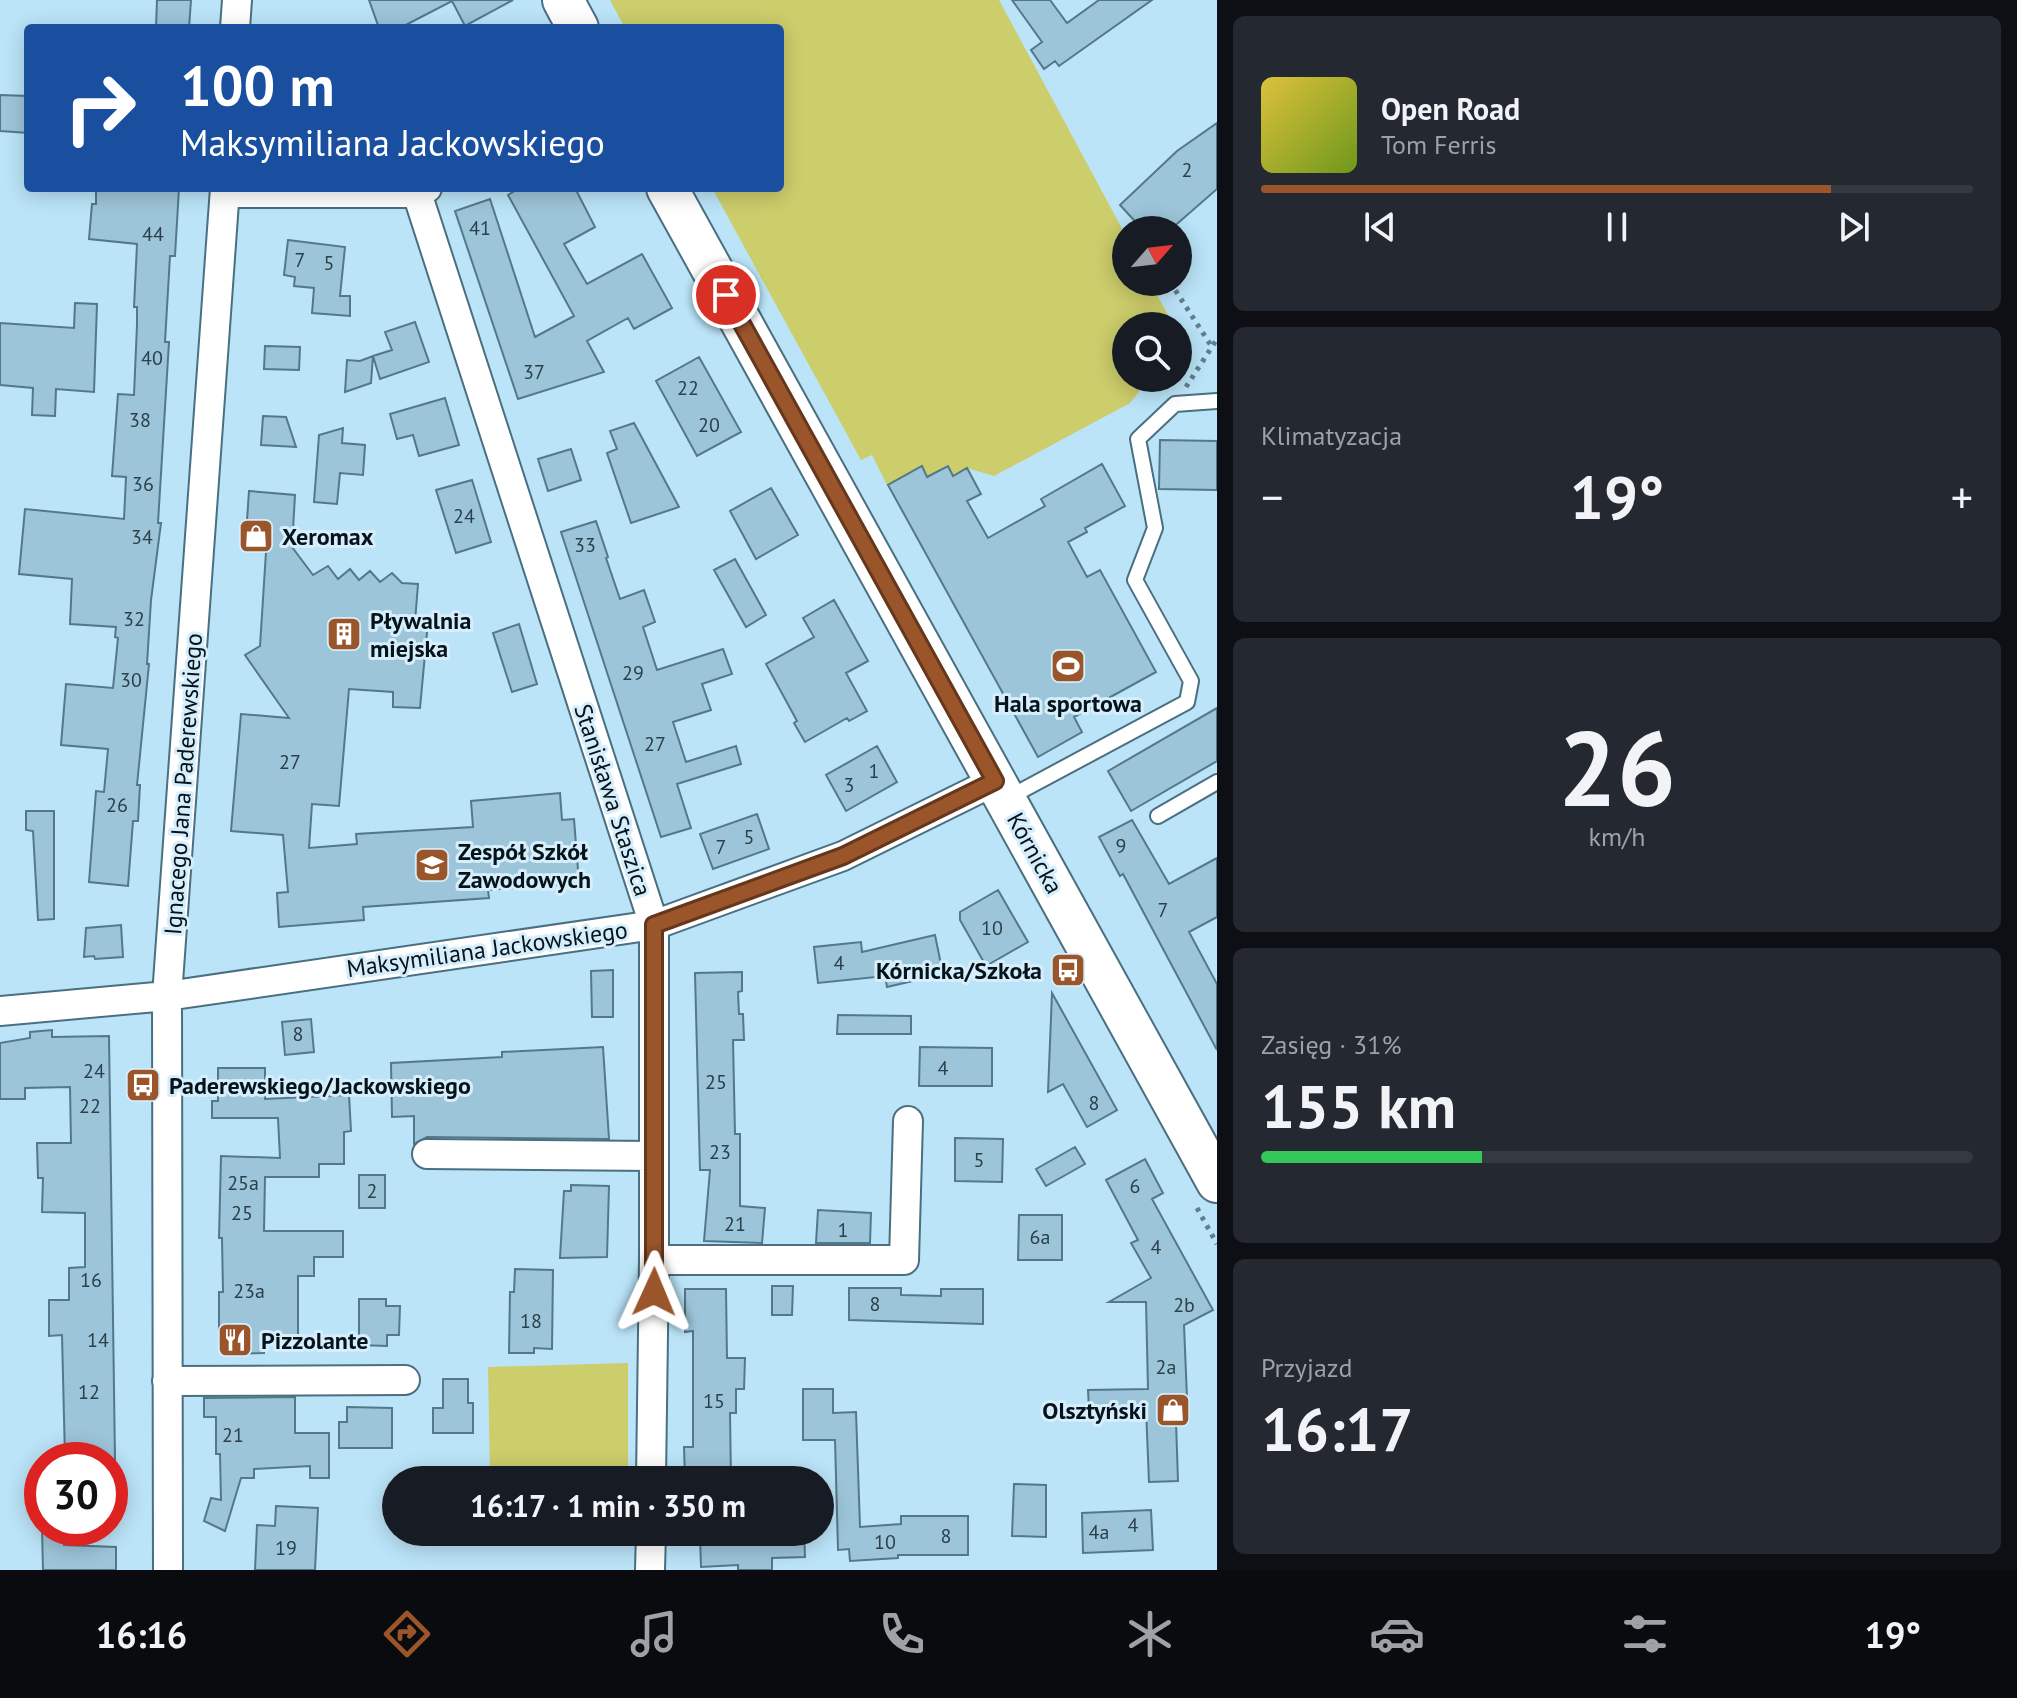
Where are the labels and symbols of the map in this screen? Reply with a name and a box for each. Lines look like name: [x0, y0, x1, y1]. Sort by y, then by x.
house number: 2: [1182, 157, 1192, 183]
house number: 41: [469, 215, 491, 241]
north arrow: [1112, 216, 1192, 296]
house number: 44: [142, 221, 164, 247]
house number: 7: [295, 247, 305, 273]
house number: 5: [324, 250, 334, 276]
pin: [692, 261, 760, 329]
house number: 40: [141, 345, 163, 371]
house number: 37: [523, 359, 545, 385]
house number: 22: [677, 375, 699, 401]
house number: 38: [129, 407, 151, 433]
house number: 20: [698, 412, 720, 438]
house number: 36: [132, 471, 154, 497]
house number: 24: [453, 503, 475, 529]
shop icon: Xeromax: [237, 517, 275, 555]
place label: Xeromax: [282, 521, 374, 552]
house number: 34: [131, 524, 153, 550]
house number: 33: [574, 532, 596, 558]
place label: Pływalnia miejska: [370, 605, 471, 664]
house number: 32: [123, 606, 145, 632]
building icon: Pływalnia miejska: [325, 615, 363, 653]
street label: Ignacego Jana Paderewskiego: [157, 632, 209, 936]
sports icon: Hala sportowa: [1049, 647, 1087, 685]
house number: 29: [622, 660, 644, 686]
house number: 30: [120, 667, 142, 693]
place label: Hala sportowa: [994, 688, 1142, 719]
street label: Stanisława Staszica: [567, 700, 659, 900]
house number: 27: [644, 731, 666, 757]
house number: 27: [279, 749, 301, 775]
house number: 1: [869, 758, 879, 784]
house number: 3: [844, 772, 854, 798]
house number: 26: [106, 792, 128, 818]
street label: Kórnicka: [1000, 807, 1070, 899]
house number: 5: [744, 824, 754, 850]
house number: 9: [1116, 833, 1126, 859]
house number: 7: [716, 834, 726, 860]
place label: Zespół Szkół Zawodowych: [458, 836, 591, 895]
school or university icon: Zespół Szkół Zawodowych: [413, 846, 451, 884]
house number: 7: [1158, 897, 1168, 923]
street label: Maksymiliana Jackowskiego: [345, 914, 629, 984]
house number: 10: [981, 915, 1003, 941]
house number: 4: [834, 950, 845, 976]
bus stop icon: Kórnicka/Szkoła: [1049, 951, 1087, 989]
place label: Kórnicka/Szkoła: [876, 955, 1042, 986]
house number: 8: [293, 1021, 303, 1047]
house number: 4: [938, 1055, 949, 1081]
house number: 24: [83, 1058, 105, 1084]
bus stop icon: Paderewskiego/Jackowskiego: [124, 1066, 162, 1104]
house number: 25: [705, 1069, 727, 1095]
place label: Paderewskiego/Jackowskiego: [169, 1070, 471, 1101]
house number: 8: [1089, 1090, 1099, 1116]
house number: 22: [79, 1093, 101, 1119]
house number: 23: [709, 1139, 731, 1165]
house number: 5: [974, 1147, 984, 1173]
house number: 25a: [227, 1170, 259, 1196]
house number: 6: [1130, 1173, 1140, 1199]
house number: 2: [367, 1178, 377, 1204]
house number: 25: [231, 1200, 253, 1226]
house number: 21: [724, 1211, 746, 1237]
house number: 1: [838, 1217, 848, 1243]
house number: 6a: [1030, 1224, 1050, 1250]
house number: 4: [1151, 1234, 1162, 1260]
position arrow: [612, 1250, 696, 1334]
house number: 16: [80, 1267, 102, 1293]
house number: 23a: [233, 1278, 265, 1304]
house number: 8: [870, 1291, 880, 1317]
house number: 2b: [1173, 1292, 1195, 1318]
house number: 18: [520, 1308, 542, 1334]
restaurant icon: Pizzolante: [216, 1321, 254, 1359]
place label: Pizzolante: [261, 1325, 368, 1356]
house number: 14: [87, 1327, 109, 1353]
house number: 2a: [1156, 1354, 1176, 1380]
house number: 12: [78, 1379, 100, 1405]
house number: 15: [703, 1388, 725, 1414]
shop icon: Olsztyński: [1154, 1391, 1192, 1429]
place label: Olsztyński: [1042, 1395, 1147, 1426]
house number: 21: [222, 1422, 244, 1448]
speed limit sign: 30: [24, 1442, 128, 1546]
house number: 4: [1128, 1512, 1139, 1538]
house number: 4a: [1089, 1519, 1109, 1545]
house number: 8: [941, 1523, 951, 1549]
house number: 10: [874, 1529, 896, 1555]
house number: 19: [275, 1535, 297, 1561]

